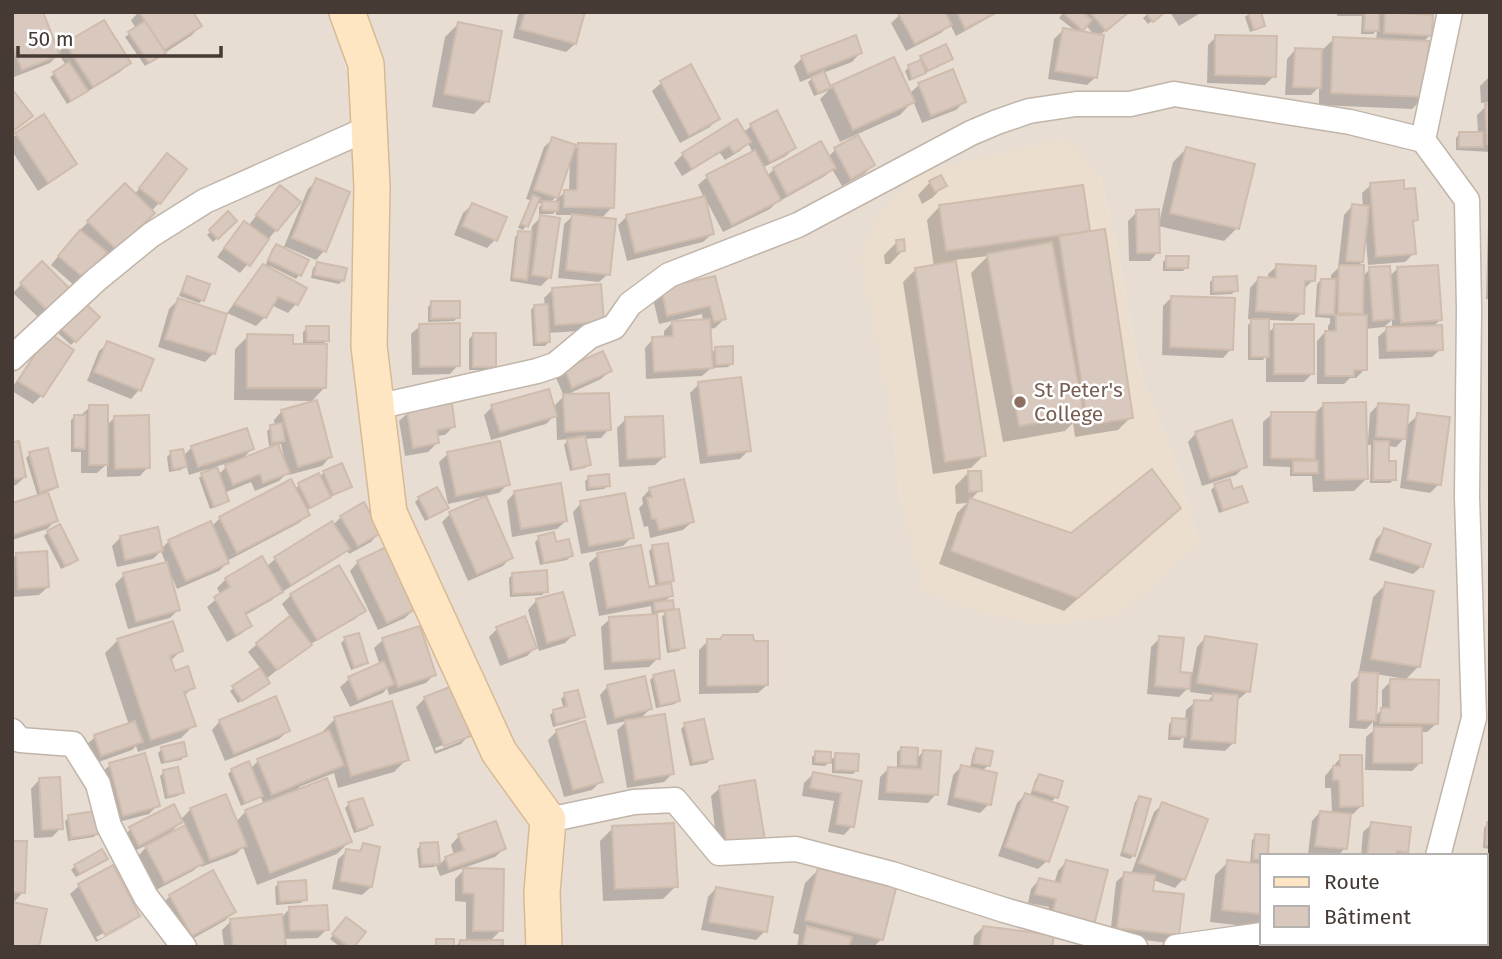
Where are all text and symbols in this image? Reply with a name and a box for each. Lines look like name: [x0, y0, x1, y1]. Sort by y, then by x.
scale bar: [18, 14, 220, 58]
text: 50 m: [28, 26, 74, 52]
place label: St Peter's College: [1034, 377, 1123, 427]
marker: St Peter's College: [1012, 394, 1028, 410]
legend: [1260, 854, 1488, 945]
text: Route: [1324, 869, 1380, 895]
text: Bâtiment: [1324, 904, 1411, 930]

